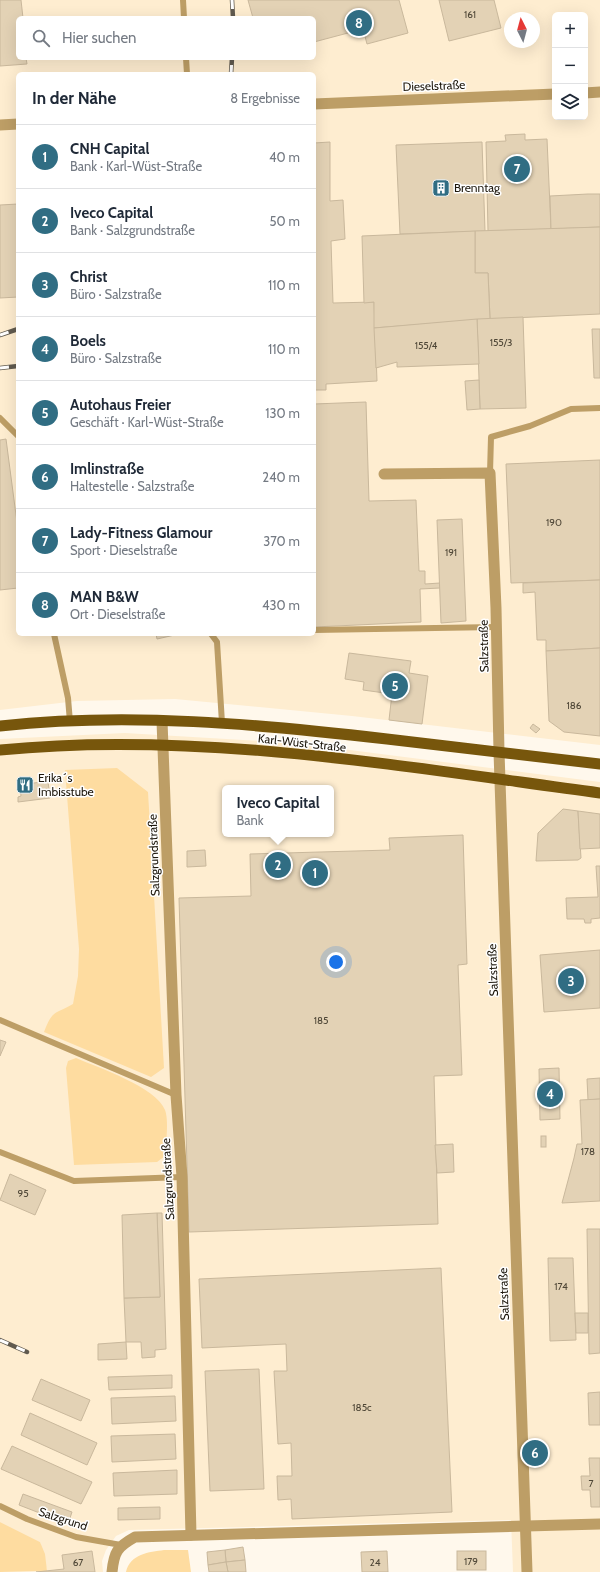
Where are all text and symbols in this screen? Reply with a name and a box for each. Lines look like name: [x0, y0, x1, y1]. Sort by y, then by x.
pin: 8: [346, 8, 372, 38]
house number: 161: [464, 8, 476, 21]
north arrow: [504, 12, 540, 48]
map controls: [552, 12, 588, 120]
button: +: [552, 12, 588, 48]
search box: [16, 16, 316, 60]
icon: search: [30, 27, 52, 49]
text: Hier suchen: [62, 29, 137, 47]
button: −: [552, 48, 588, 84]
street label: Dieselstraße: [402, 77, 466, 94]
button: layers: [552, 84, 588, 120]
text: In der Nähe: [32, 88, 116, 108]
text: 8 Ergebnisse: [230, 90, 300, 106]
text: CNH Capital: [70, 140, 149, 158]
text: 1: [43, 149, 47, 165]
text: 40 m: [269, 149, 300, 165]
pin: 7: [504, 154, 530, 184]
text: Bank · Karl-Wüst-Straße: [70, 158, 202, 174]
building icon: Brenntag: [431, 178, 451, 198]
place label: Brenntag: [454, 180, 501, 195]
text: Iveco Capital: [70, 204, 153, 222]
text: 2: [42, 213, 48, 229]
text: 50 m: [270, 213, 300, 229]
text: Bank · Salzgrundstraße: [70, 222, 195, 238]
text: Christ: [70, 268, 107, 286]
text: 3: [41, 277, 49, 293]
text: 110 m: [268, 277, 300, 293]
text: Büro · Salzstraße: [70, 286, 162, 302]
text: Boels: [70, 332, 106, 350]
house number: 155/3: [490, 336, 512, 349]
house number: 155/4: [415, 339, 438, 352]
text: 4: [41, 341, 49, 357]
text: 110 m: [268, 341, 300, 357]
text: Büro · Salzstraße: [70, 350, 162, 366]
text: Autohaus Freier: [70, 396, 171, 414]
text: 5: [42, 405, 48, 421]
text: 130 m: [265, 405, 300, 421]
text: Geschäft · Karl-Wüst-Straße: [70, 414, 224, 430]
text: Imlinstraße: [70, 460, 144, 478]
text: 6: [41, 469, 49, 485]
text: 240 m: [262, 469, 300, 485]
text: Haltestelle · Salzstraße: [70, 478, 194, 494]
house number: 190: [546, 516, 562, 529]
text: Lady-Fitness Glamour: [70, 524, 213, 542]
text: 7: [42, 533, 48, 549]
text: 370 m: [263, 533, 300, 549]
text: Sport · Dieselstraße: [70, 542, 177, 558]
house number: 191: [445, 546, 457, 559]
text: MAN B&W: [70, 588, 139, 606]
text: 8: [41, 597, 49, 613]
text: 430 m: [262, 597, 300, 613]
text: Ort · Dieselstraße: [70, 606, 165, 622]
street label: Salzstraße: [476, 620, 491, 673]
pin: 5: [382, 671, 408, 701]
house number: 186: [566, 699, 582, 712]
street label: Karl-Wüst-Straße: [257, 730, 347, 755]
place label: Erika´s Imbisstube: [38, 770, 94, 799]
restaurant icon: Erika´s Imbisstube: [15, 775, 35, 795]
popup: [222, 785, 334, 837]
text: Iveco Capital: [236, 794, 320, 812]
text: Bank: [236, 812, 263, 828]
street label: Salzgrundstraße: [145, 814, 162, 896]
pin: 2: [265, 850, 291, 880]
pin: 1: [302, 858, 328, 888]
street label: Salzstraße: [484, 943, 501, 997]
your location: [326, 952, 346, 972]
pin: 3: [558, 966, 584, 996]
house number: 185: [314, 1014, 328, 1027]
pin: 4: [537, 1079, 563, 1109]
street label: Salzgrundstraße: [158, 1138, 177, 1220]
house number: 178: [581, 1145, 595, 1158]
house number: 95: [17, 1187, 29, 1200]
street label: Salzstraße: [495, 1267, 512, 1321]
house number: 174: [554, 1280, 568, 1293]
house number: 185c: [352, 1401, 372, 1414]
pin: 6: [522, 1438, 548, 1468]
house number: 7: [588, 1477, 594, 1490]
street label: Salzgrund: [37, 1504, 90, 1533]
house number: 179: [464, 1555, 478, 1568]
house number: 67: [73, 1556, 83, 1569]
house number: 24: [369, 1556, 381, 1569]

